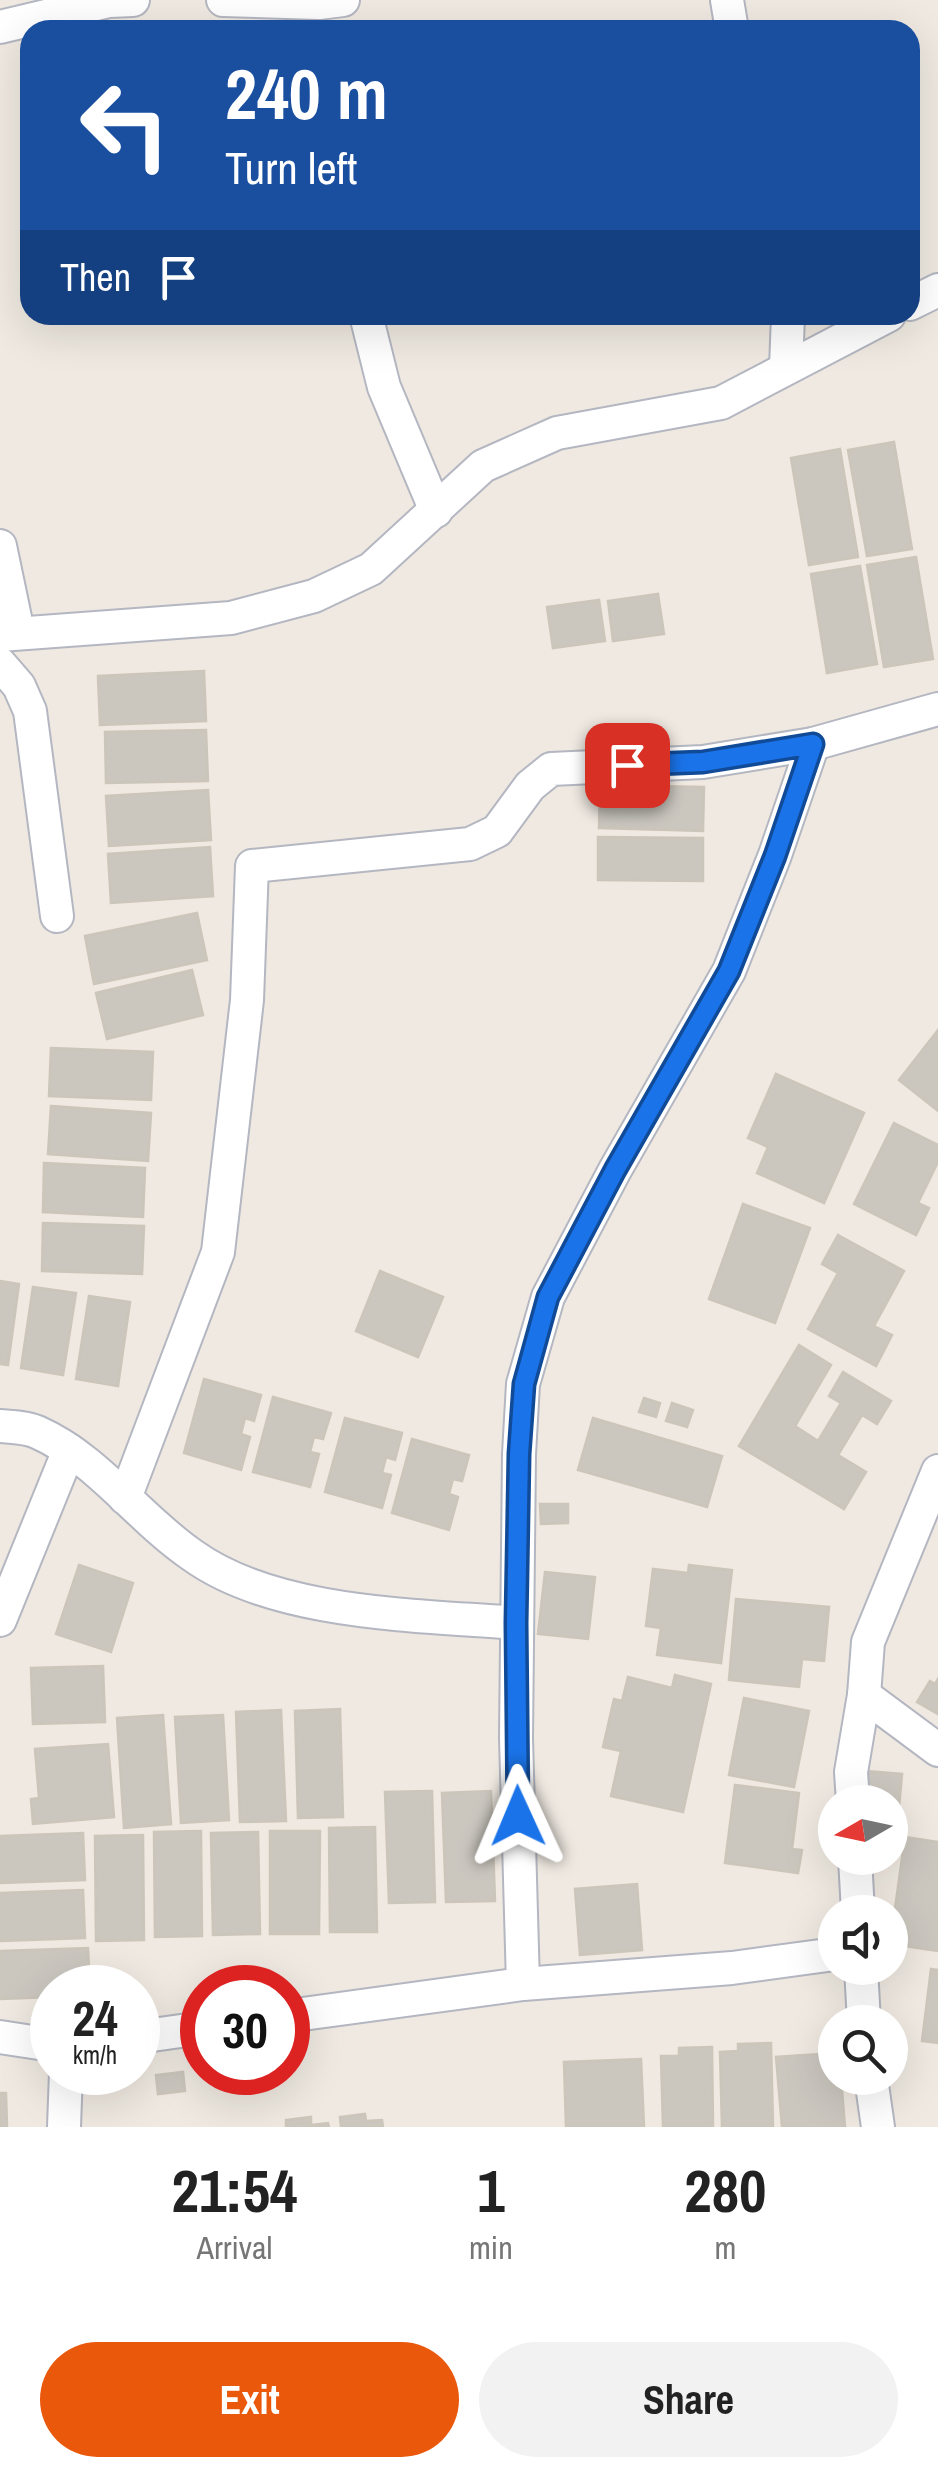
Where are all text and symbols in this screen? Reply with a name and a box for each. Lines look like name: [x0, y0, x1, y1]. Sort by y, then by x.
text: 240 m: [225, 47, 388, 141]
icon: left: [60, 60, 190, 190]
text: Turn left: [225, 137, 357, 198]
icon: arrive: [151, 250, 206, 305]
text: Then: [60, 252, 131, 303]
pin: [585, 723, 670, 808]
icon: arrive: [600, 738, 655, 793]
position arrow: [466, 1764, 570, 1868]
north arrow: [818, 1785, 908, 1875]
map controls: [818, 1785, 908, 2095]
button: sound: [818, 1895, 908, 1985]
speed limit sign: 30: [180, 1965, 310, 2095]
text: 24: [72, 1984, 118, 2052]
button: search: [818, 2005, 908, 2095]
text: km/h: [73, 2038, 117, 2072]
text: 21:54: [172, 2150, 297, 2231]
text: 1: [477, 2150, 505, 2231]
text: 280: [684, 2150, 766, 2231]
text: Arrival: [197, 2226, 272, 2269]
text: min: [469, 2226, 513, 2269]
text: m: [714, 2226, 736, 2269]
button: Exit: [40, 2342, 459, 2457]
button: Share: [479, 2342, 898, 2457]

